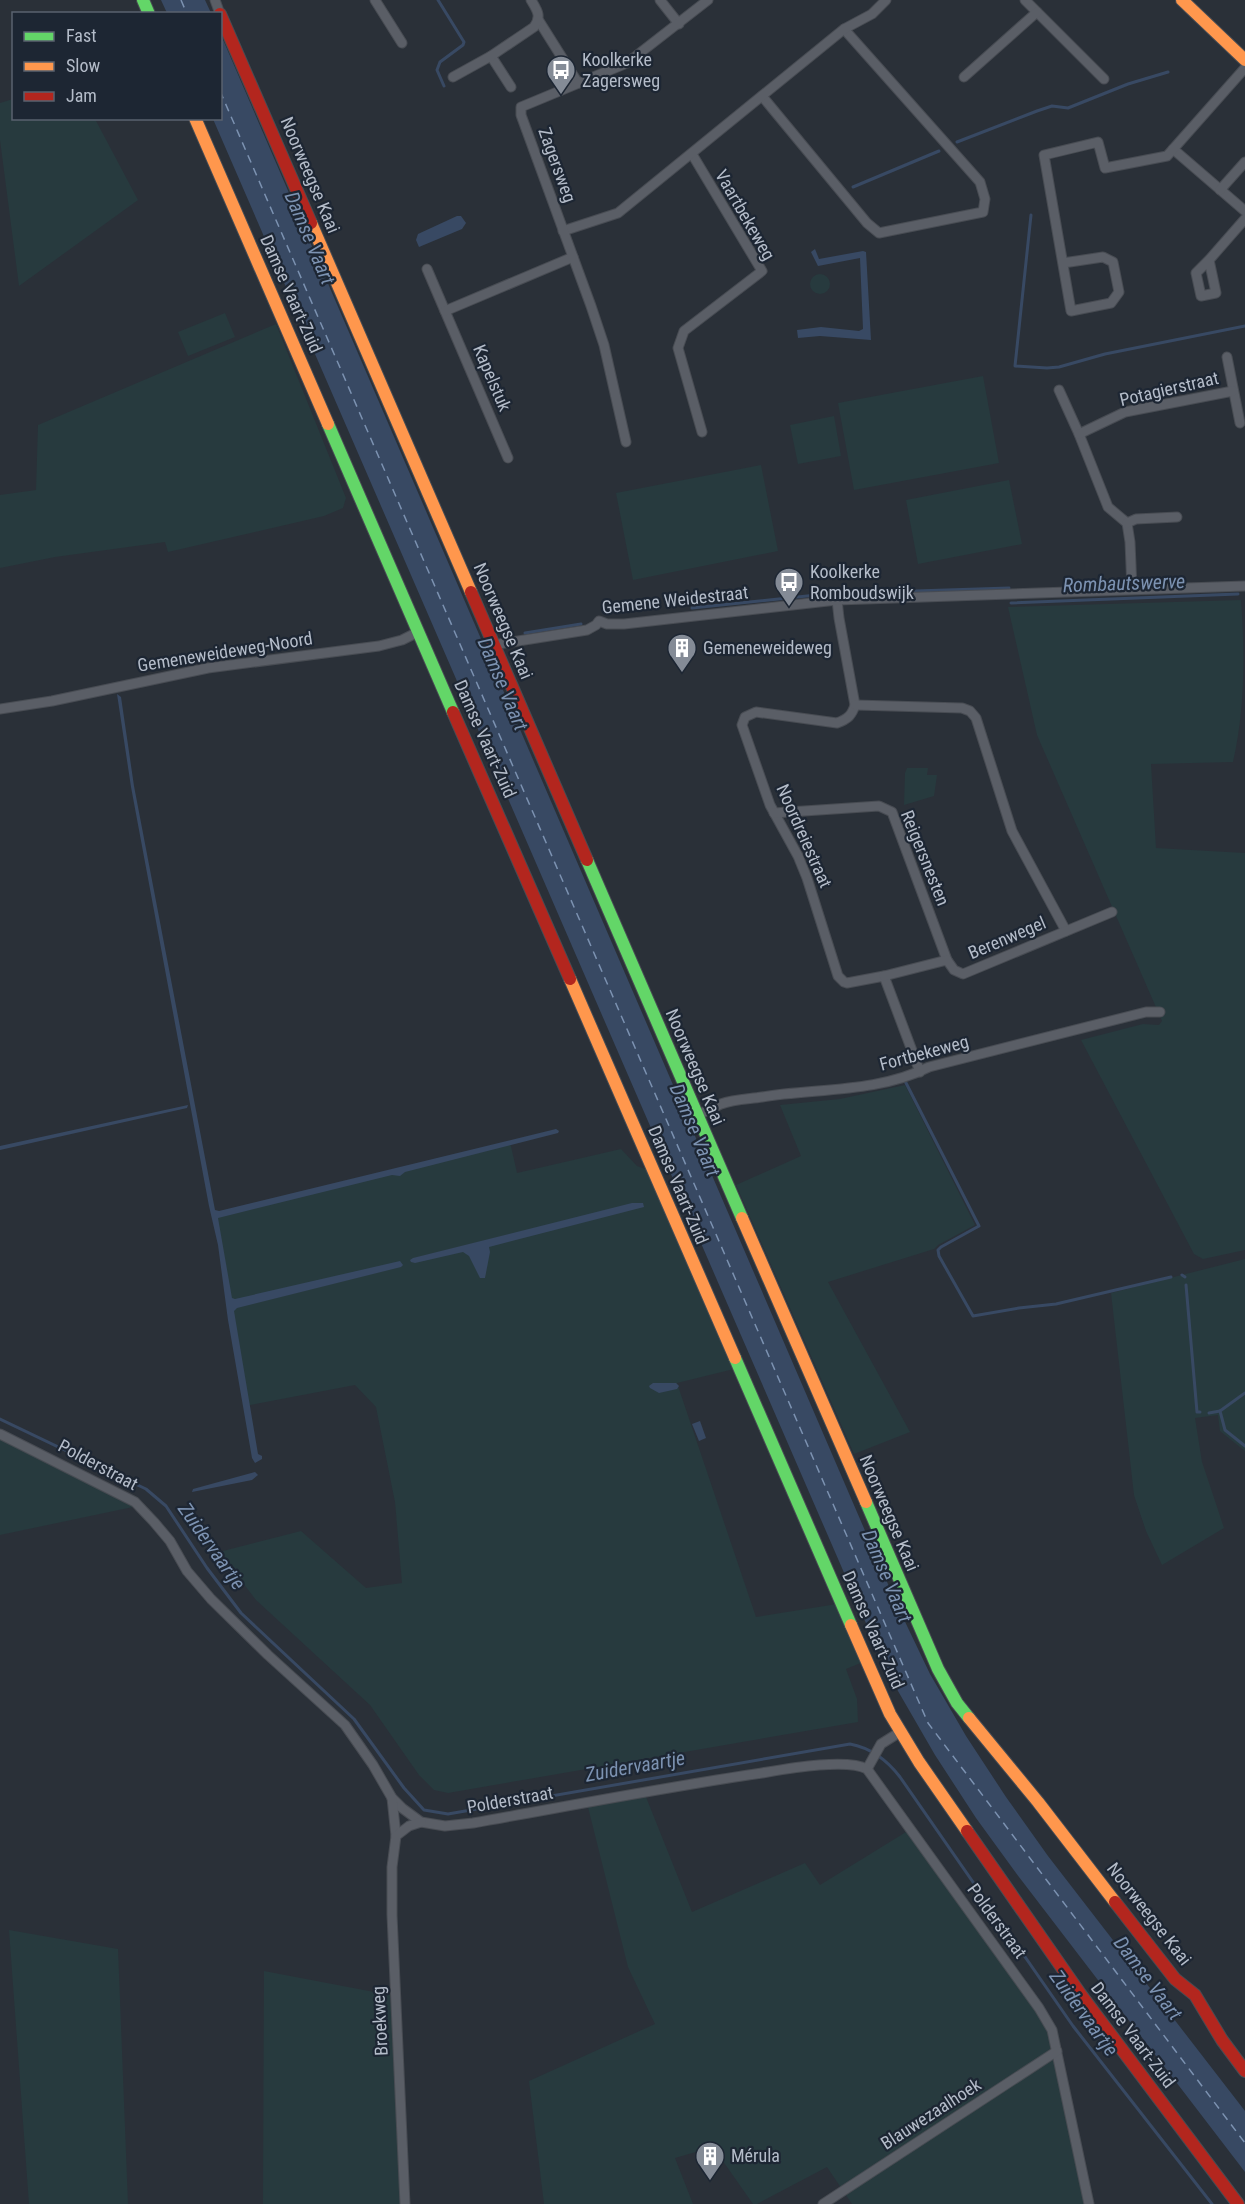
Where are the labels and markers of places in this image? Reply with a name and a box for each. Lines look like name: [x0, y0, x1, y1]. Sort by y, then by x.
place label: Koolkerke Zagersweg: [582, 49, 660, 91]
bus stop icon: Koolkerke Zagersweg: [545, 54, 577, 96]
place label: Koolkerke Romboudswijk: [810, 561, 914, 603]
bus stop icon: Koolkerke Romboudswijk: [773, 566, 805, 608]
building icon: Gemeneweideweg: [666, 632, 698, 674]
place label: Gemeneweideweg: [703, 637, 832, 658]
building icon: Mérula: [694, 2140, 726, 2182]
place label: Mérula: [731, 2145, 780, 2166]

